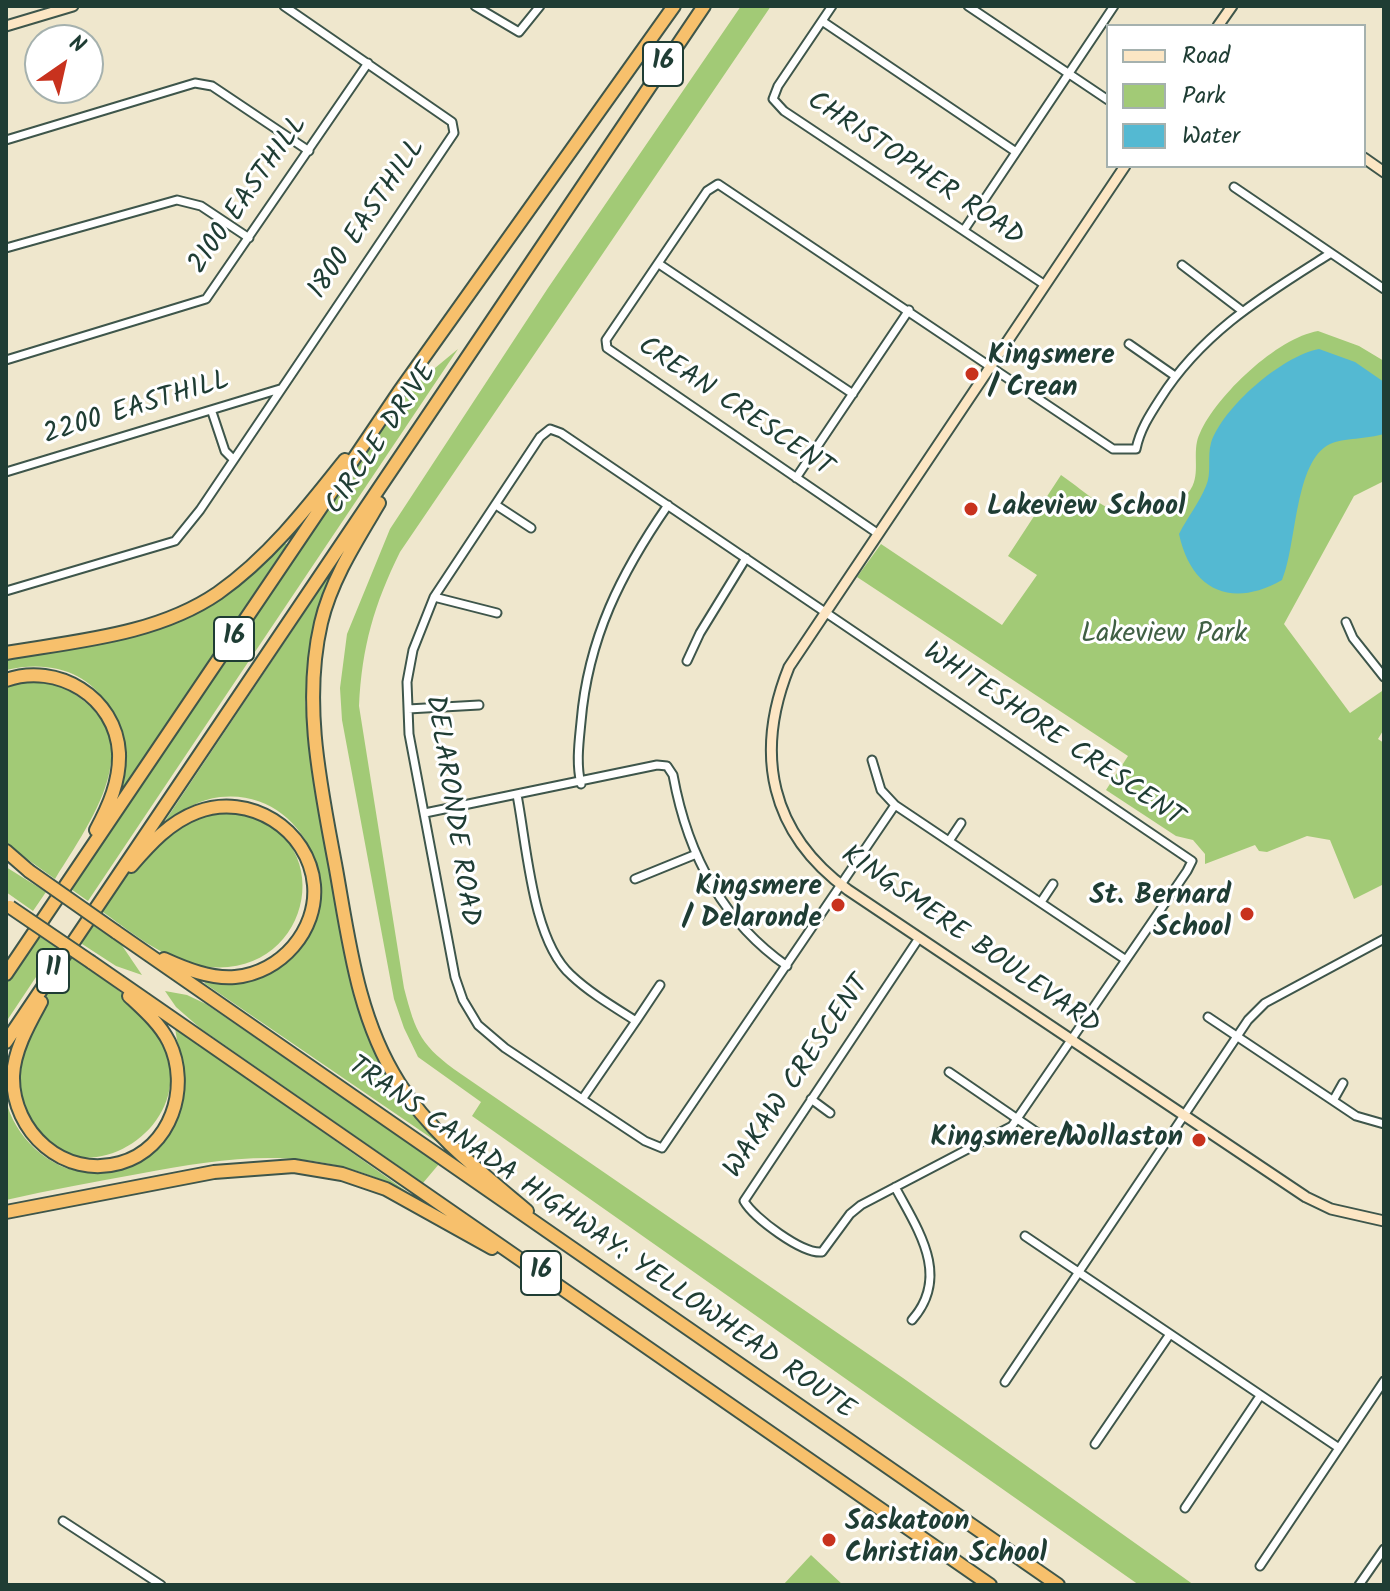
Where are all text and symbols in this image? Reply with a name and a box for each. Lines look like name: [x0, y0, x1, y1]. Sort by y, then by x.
north arrow: [24, 24, 104, 104]
legend: [1106, 24, 1366, 168]
text: N: [61, 27, 92, 64]
text: Road: [1182, 37, 1230, 76]
road number: 16: [643, 42, 683, 86]
text: Park: [1182, 77, 1226, 116]
street label: CHRISTOPHER ROAD: [799, 86, 1029, 256]
street label: 2100 EASTHILL: [183, 110, 317, 282]
text: Water: [1182, 117, 1240, 156]
street label: 1800 EASTHILL: [303, 133, 435, 307]
street label: CREAN CRESCENT: [630, 331, 838, 487]
place label: Kingsmere / Crean: [988, 341, 1115, 407]
street label: CIRCLE DRIVE: [320, 358, 446, 522]
marker: Kingsmere / Crean: [963, 365, 981, 383]
street label: 2200 EASTHILL: [40, 366, 234, 454]
place label: Lakeview School: [987, 492, 1185, 526]
marker: Lakeview School: [962, 500, 980, 518]
road number: 16: [214, 617, 254, 661]
park label: Lakeview Park: [1081, 619, 1247, 653]
street label: WHITESHORE CRESCENT: [915, 637, 1189, 837]
street label: DELARONDE ROAD: [415, 693, 485, 929]
street label: KINGSMERE BOULEVARD: [833, 840, 1105, 1044]
place label: Kingsmere / Delaronde: [682, 872, 822, 938]
place label: St. Bernard School: [1089, 881, 1231, 947]
marker: Kingsmere / Delaronde: [829, 896, 847, 914]
marker: St. Bernard School: [1238, 905, 1256, 923]
road number: 11: [37, 949, 69, 993]
street label: WAKAW CRESCENT: [719, 970, 879, 1186]
street label: TRANS CANADA HIGHWAY: YELLOWHEAD ROUTE: [340, 1051, 860, 1429]
place label: Kingsmere/Wollaston: [931, 1123, 1183, 1157]
marker: Kingsmere/Wollaston: [1190, 1131, 1208, 1149]
road number: 16: [521, 1251, 561, 1295]
place label: Saskatoon Christian School: [845, 1507, 1047, 1573]
marker: Saskatoon Christian School: [820, 1531, 838, 1549]

